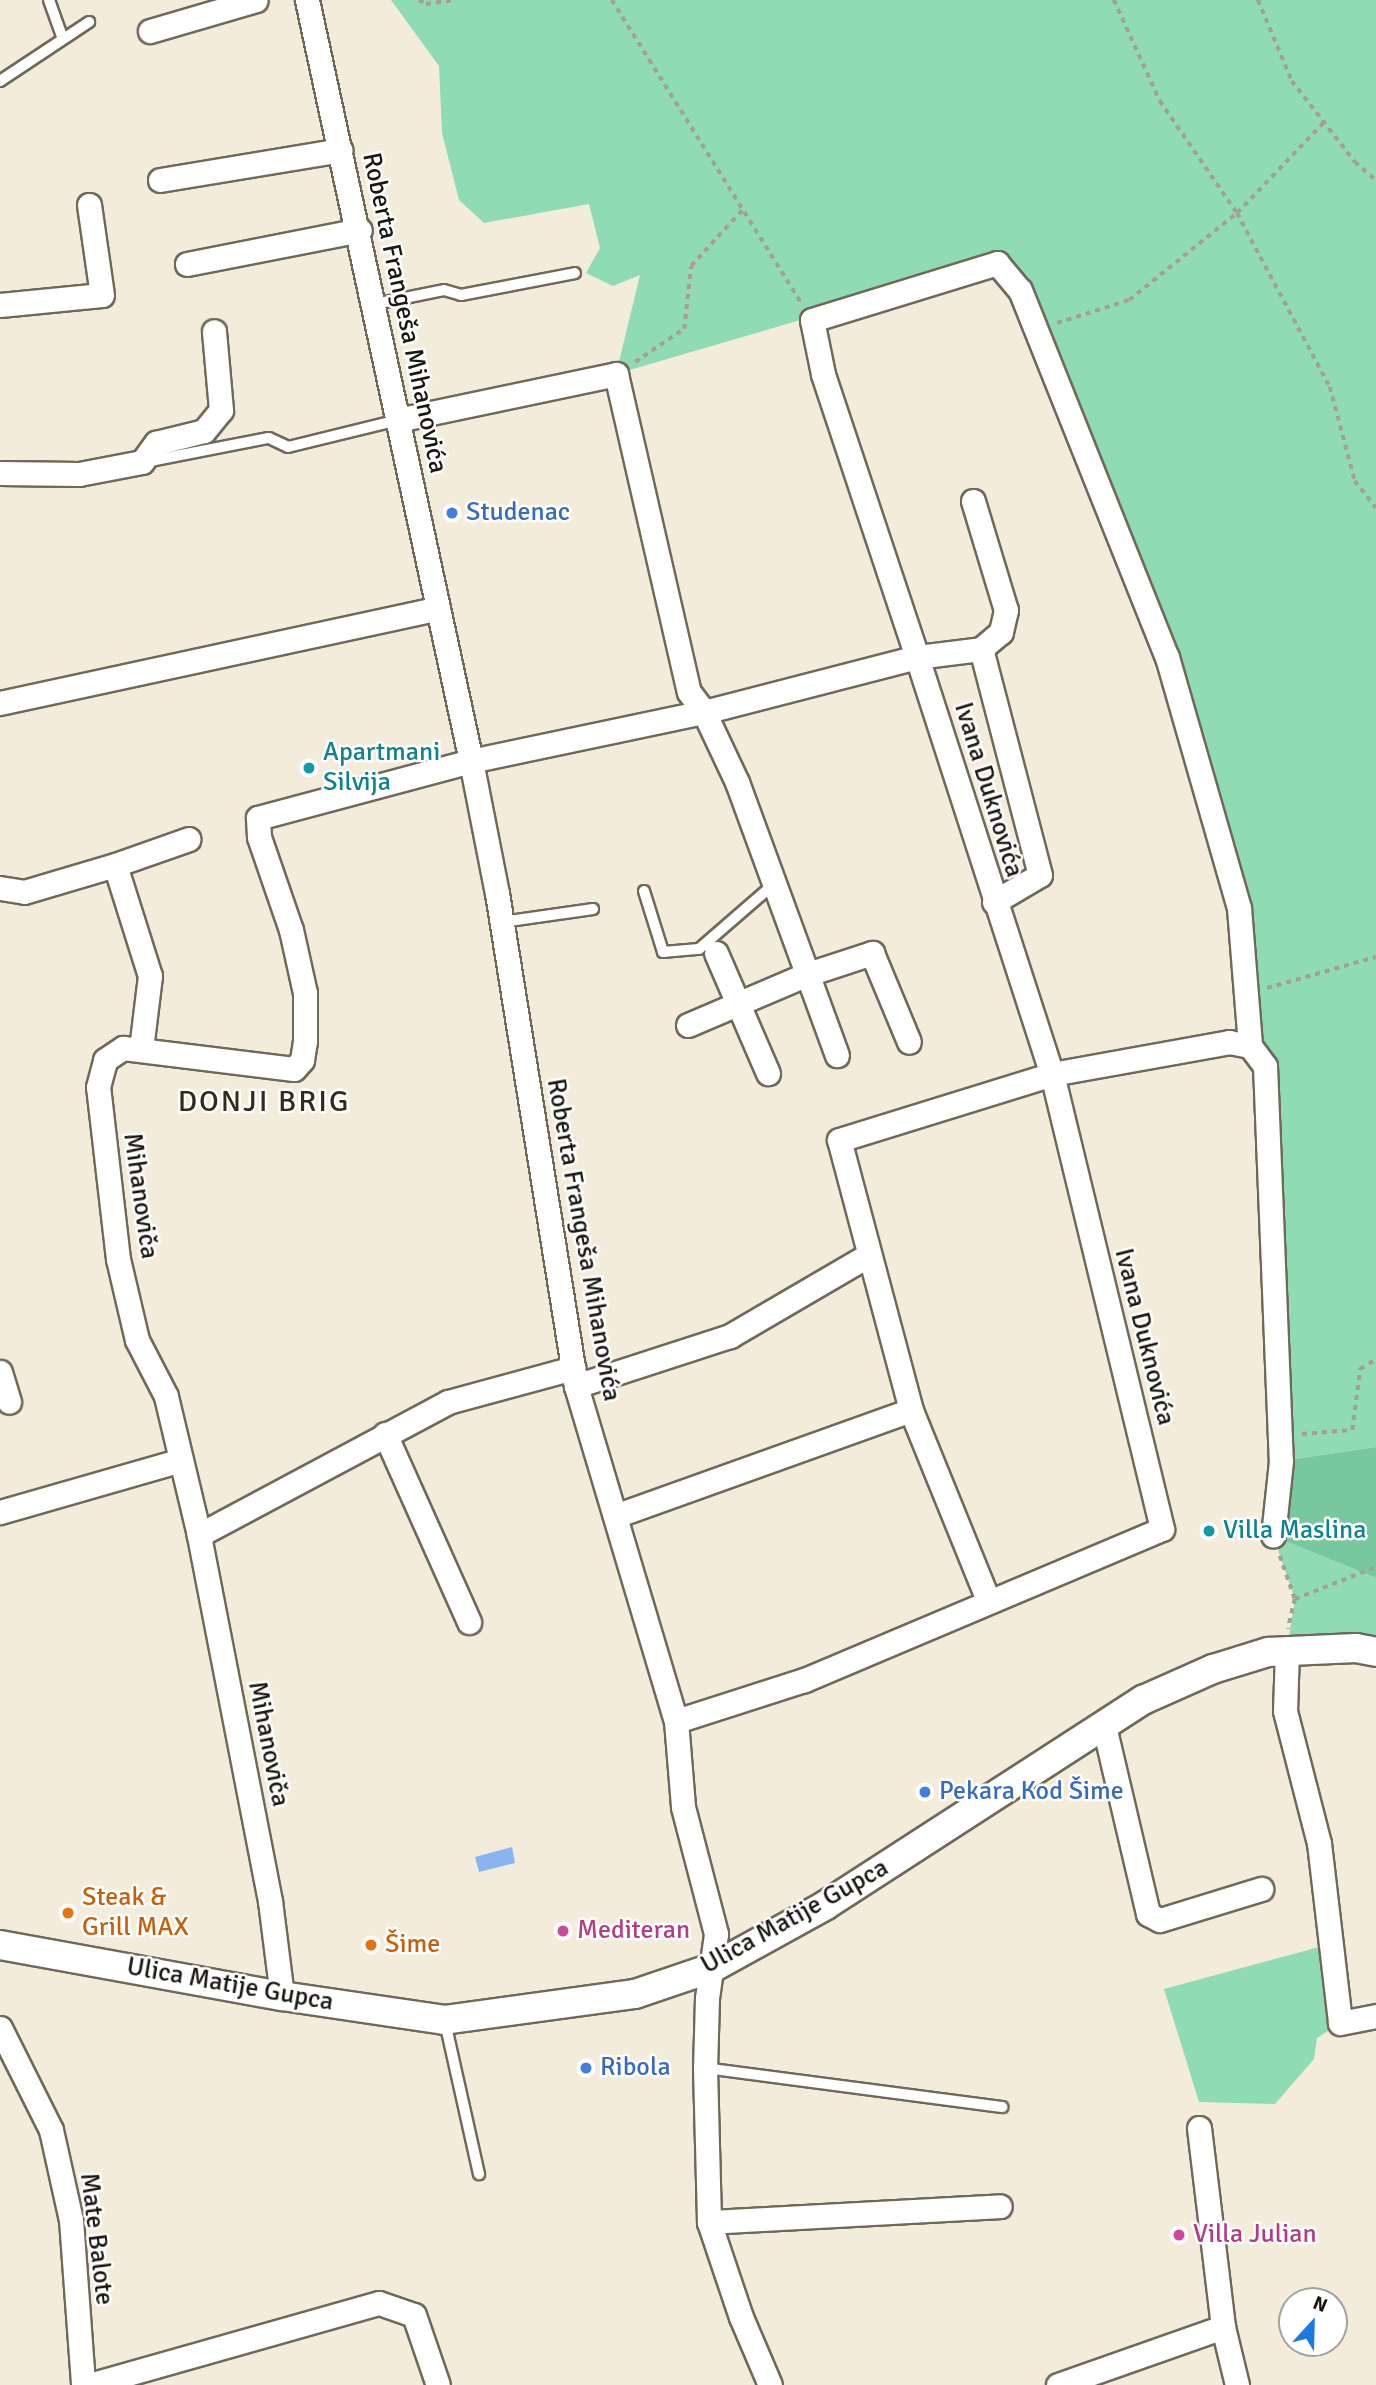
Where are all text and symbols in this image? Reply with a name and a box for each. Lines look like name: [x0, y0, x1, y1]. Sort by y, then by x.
street label: Roberta Frangeša Mihanovića: [355, 150, 453, 476]
place label: Studenac: [466, 497, 570, 529]
marker: Studenac: [444, 505, 460, 521]
street label: Ivana Duknovića: [947, 699, 1029, 881]
place label: Apartmani Silvija: [323, 737, 440, 798]
marker: Apartmani Silvija: [301, 760, 317, 776]
street label: Roberta Frangeša Mihanovića: [539, 1076, 627, 1404]
district label: DONJI BRIG: [179, 1084, 349, 1120]
street label: Mihanoviča: [116, 1131, 164, 1261]
street label: Ivana Duknovića: [1107, 1245, 1181, 1429]
place label: Villa Maslina: [1223, 1515, 1366, 1547]
marker: Villa Maslina: [1201, 1523, 1217, 1539]
street label: Mihanoviča: [241, 1679, 295, 1809]
place label: Pekara Kod Šime: [939, 1776, 1124, 1808]
marker: Pekara Kod Šime: [917, 1784, 933, 1800]
street label: Ulica Matije Gupca: [696, 1853, 894, 1981]
place label: Steak & Grill MAX: [82, 1882, 189, 1944]
marker: Steak & Grill MAX: [60, 1905, 76, 1921]
place label: Mediteran: [577, 1915, 690, 1947]
marker: Mediteran: [555, 1923, 571, 1939]
place label: Šime: [385, 1929, 440, 1961]
marker: Šime: [363, 1937, 379, 1953]
street label: Ulica Matije Gupca: [124, 1951, 336, 2019]
place label: Ribola: [600, 2052, 671, 2084]
marker: Ribola: [578, 2060, 594, 2076]
street label: Mate Balote: [72, 2171, 120, 2307]
place label: Villa Julian: [1193, 2219, 1317, 2251]
marker: Villa Julian: [1171, 2227, 1187, 2243]
north arrow: [1278, 2287, 1348, 2357]
text: N: [1309, 2291, 1331, 2318]

